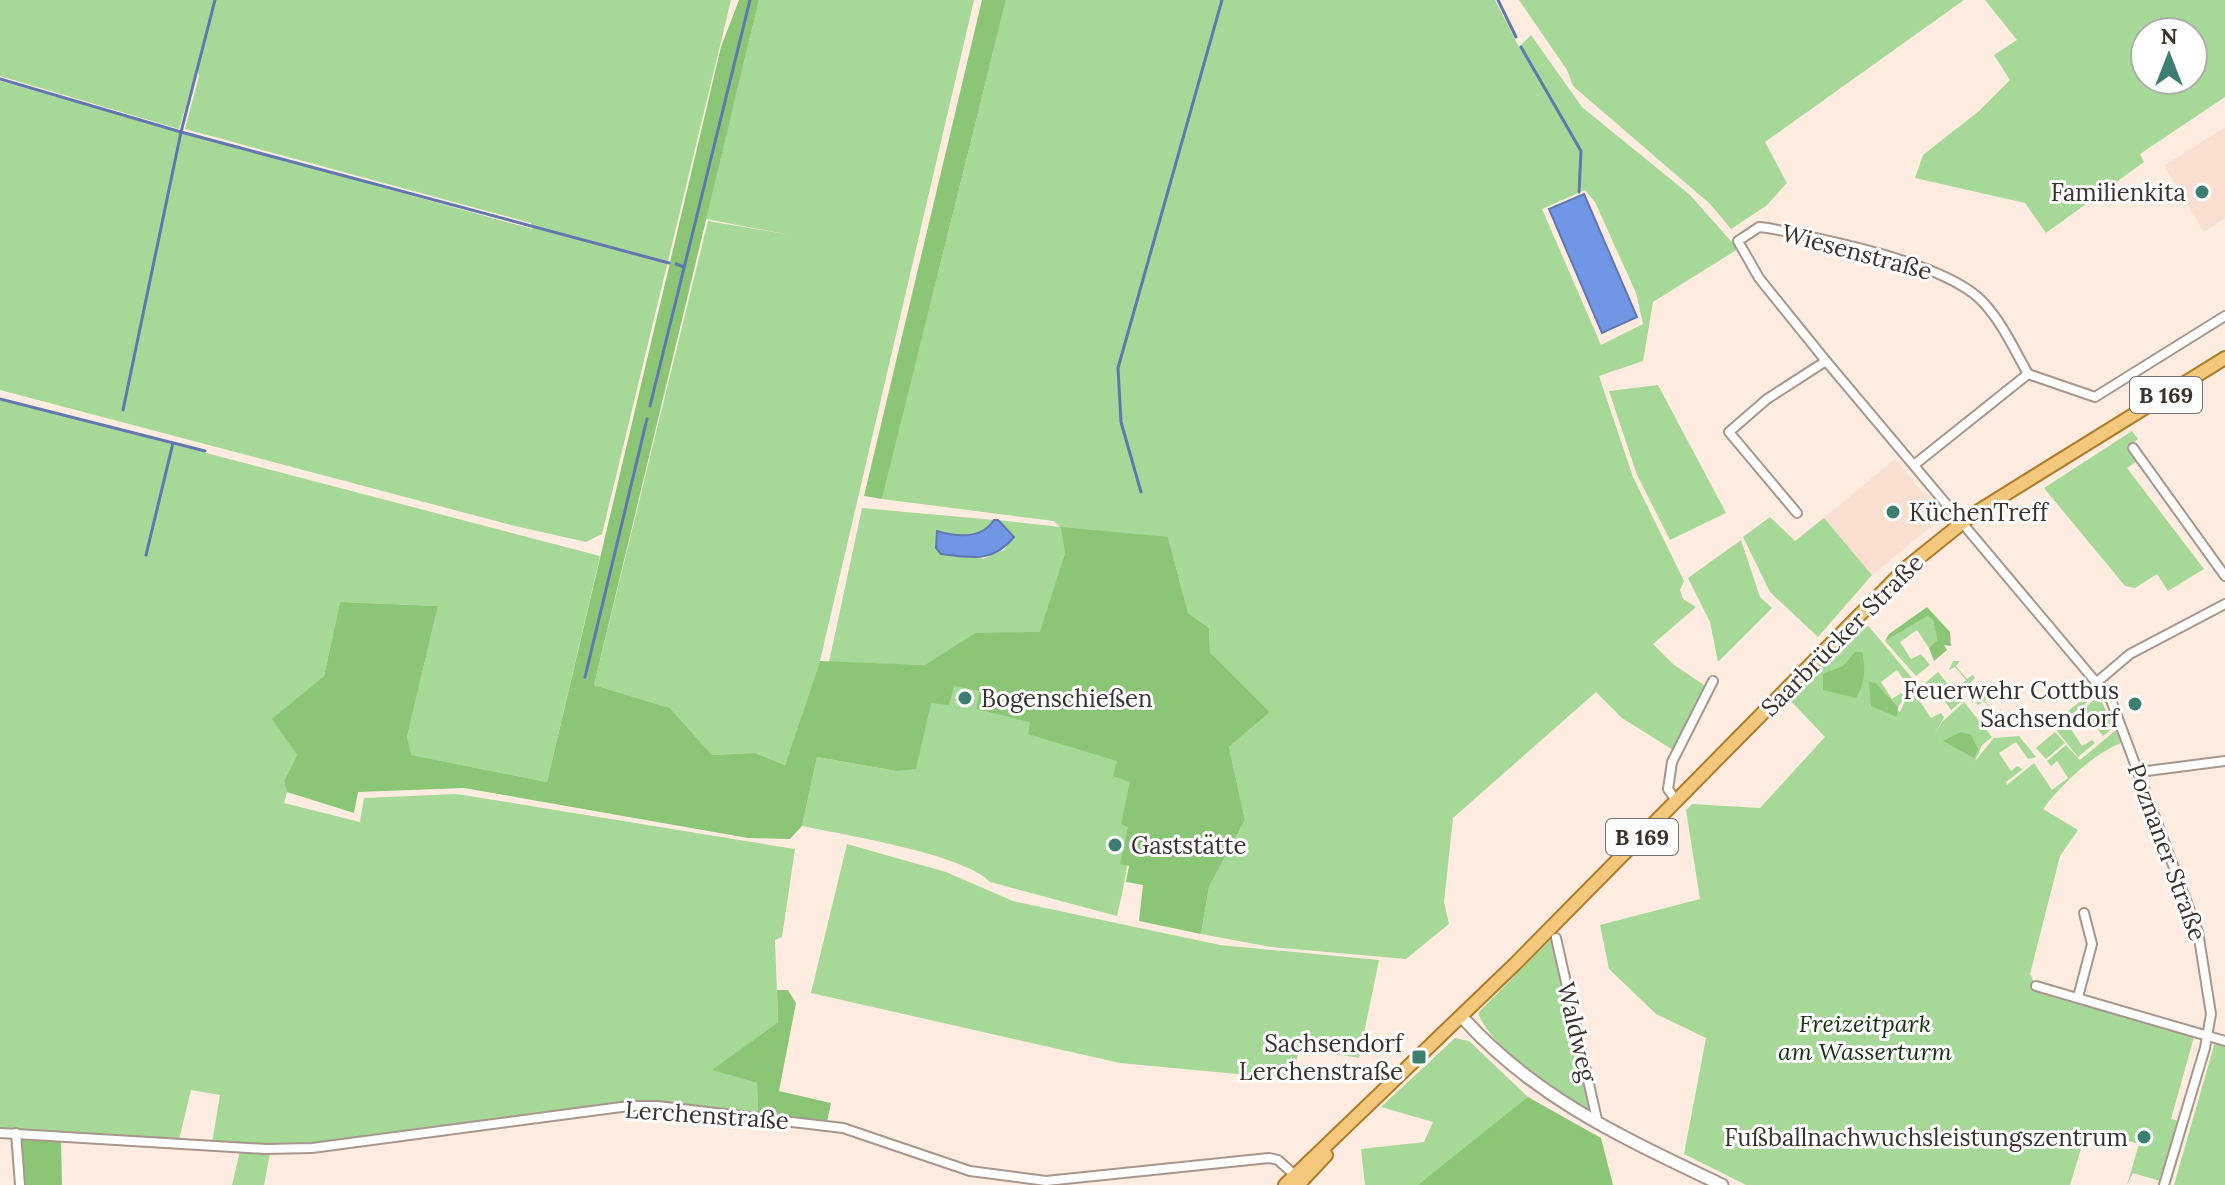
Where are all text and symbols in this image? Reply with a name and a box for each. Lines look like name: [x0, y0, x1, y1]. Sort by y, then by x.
north arrow: [2129, 16, 2209, 96]
text: N: [2160, 22, 2178, 50]
place label: Familienkita: [2051, 177, 2186, 208]
marker: Familienkita: [2193, 183, 2211, 201]
street label: Wiesenstraße: [1778, 217, 1936, 287]
road number: B 169: [2130, 377, 2202, 413]
place label: KüchenTreff: [1909, 497, 2050, 528]
marker: KüchenTreff: [1884, 503, 1902, 521]
street label: Saarbrücker Straße: [1754, 547, 1930, 723]
place label: Feuerwehr Cottbus Sachsendorf: [1903, 675, 2121, 734]
place label: Bogenschießen: [981, 683, 1153, 714]
marker: Bogenschießen: [956, 689, 974, 707]
marker: Feuerwehr Cottbus Sachsendorf: [2126, 695, 2144, 713]
street label: Poznaner Straße: [2121, 759, 2213, 945]
road number: B 169: [1606, 819, 1678, 855]
place label: Gaststätte: [1131, 830, 1247, 861]
marker: Gaststätte: [1106, 836, 1124, 854]
street label: Waldweg: [1551, 979, 1604, 1086]
park label: Freizeitpark am Wasserturm: [1778, 1008, 1952, 1067]
place label: Sachsendorf Lerchenstraße: [1239, 1028, 1405, 1087]
marker: Sachsendorf Lerchenstraße: [1410, 1048, 1428, 1066]
street label: Lerchenstraße: [624, 1094, 790, 1136]
place label: Fußballnachwuchsleistungszentrum: [1724, 1122, 2128, 1153]
marker: Fußballnachwuchsleistungszentrum: [2135, 1128, 2153, 1146]

